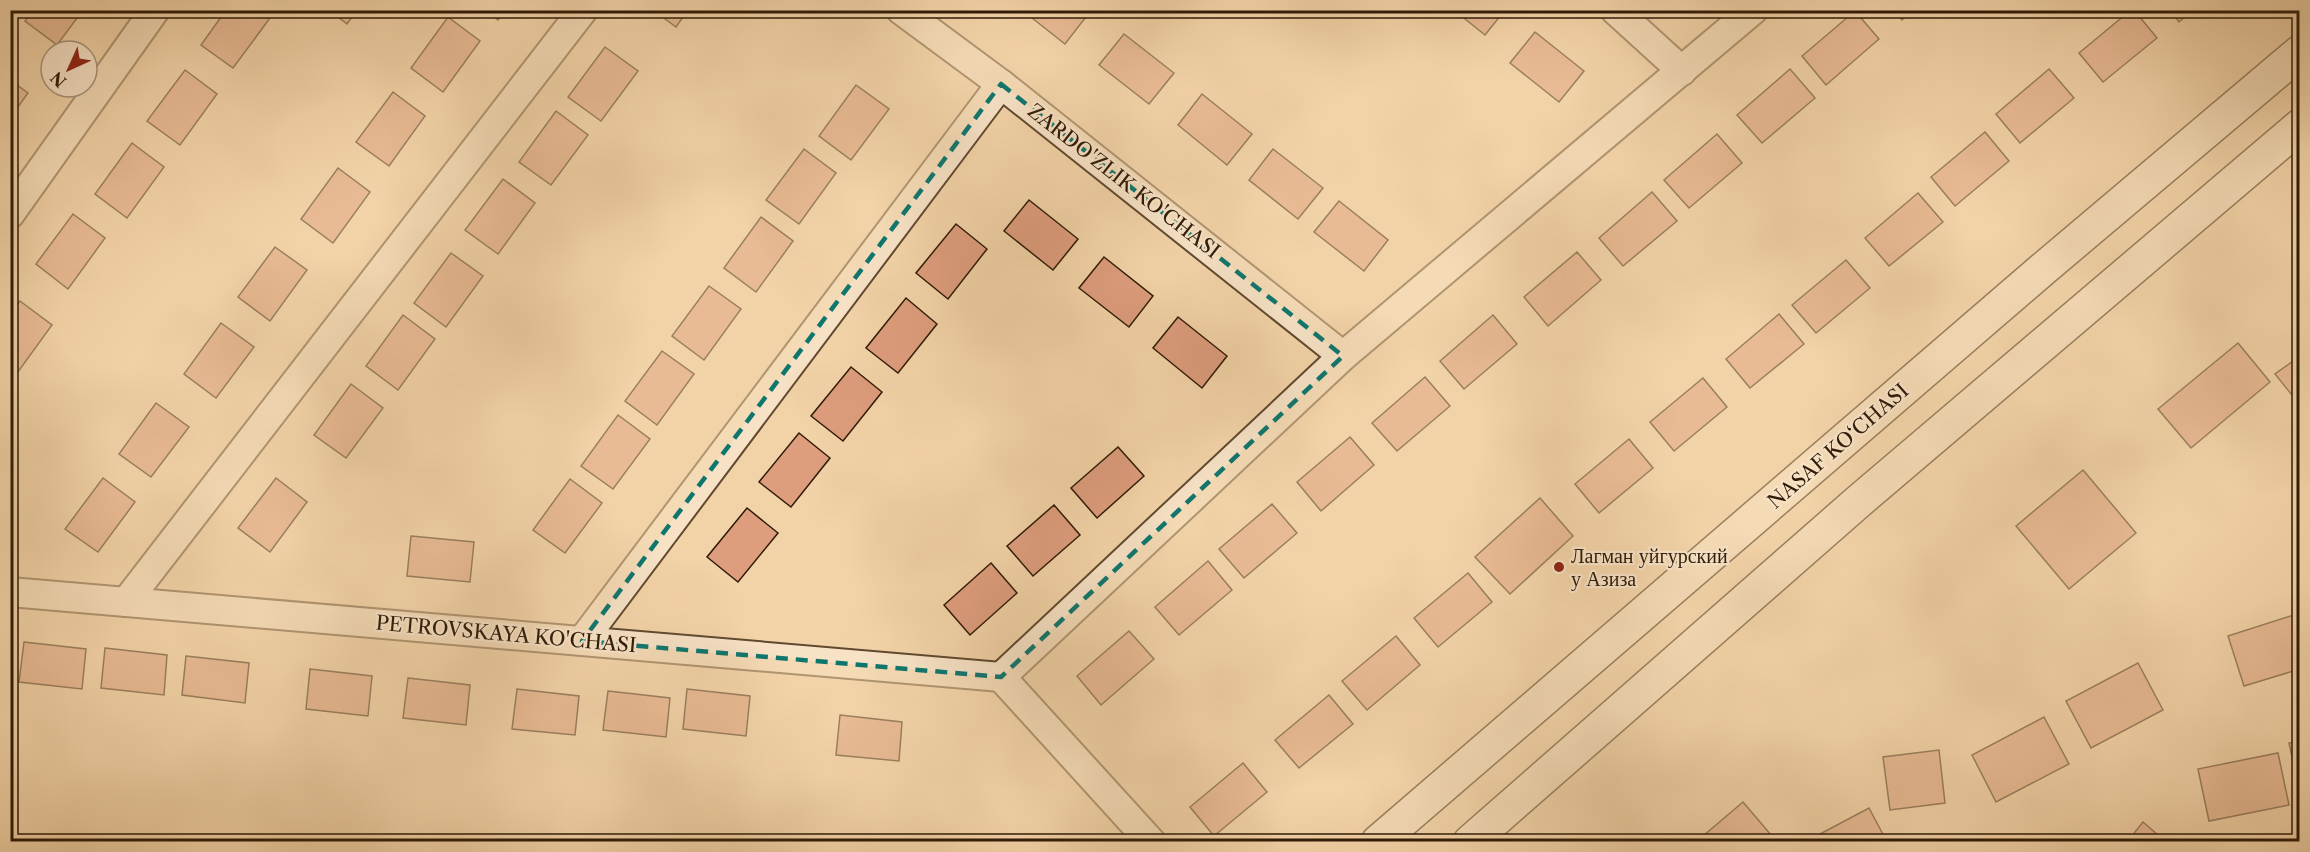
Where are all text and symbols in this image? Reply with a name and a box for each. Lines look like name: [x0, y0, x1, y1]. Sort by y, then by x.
north arrow: [39, 39, 99, 99]
text: N: [46, 68, 70, 92]
street label: ZARDO'ZLIK KO'CHASI: [1023, 99, 1225, 263]
street label: NASAF KO‘CHASI: [1763, 378, 1913, 514]
place label: Лагман уйгурский у Азиза: [1571, 544, 1728, 591]
marker: Лагман уйгурский у Азиза: [1552, 560, 1566, 574]
street label: PETROVSKAYA KO'CHASI: [375, 611, 637, 657]

